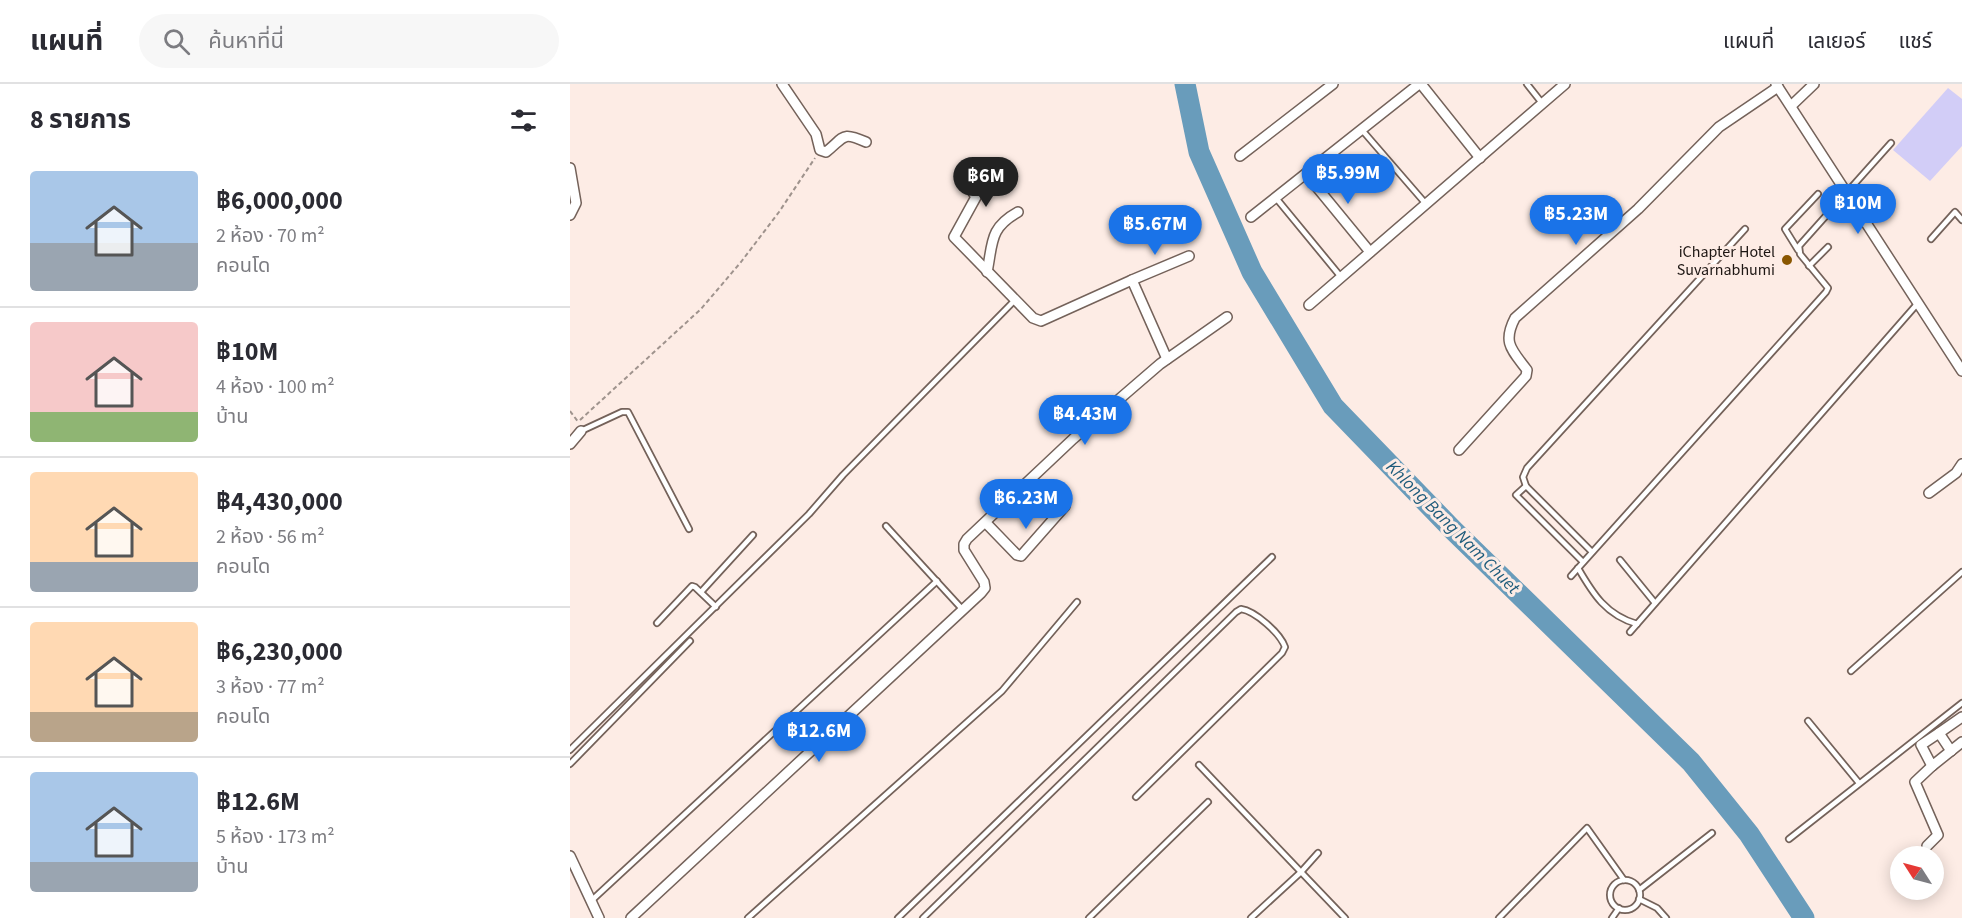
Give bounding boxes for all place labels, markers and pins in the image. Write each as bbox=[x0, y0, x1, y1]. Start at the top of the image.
pin: ฿5.99M bbox=[1299, 154, 1397, 205]
pin: ฿6M bbox=[957, 157, 1015, 208]
pin: ฿10M bbox=[1822, 184, 1894, 235]
pin: ฿5.23M bbox=[1527, 195, 1625, 246]
pin: ฿5.67M bbox=[1106, 205, 1204, 256]
place label: iChapter Hotel Suvarnabhumi bbox=[1677, 241, 1775, 281]
marker: iChapter Hotel Suvarnabhumi bbox=[1780, 253, 1794, 267]
pin: ฿4.43M bbox=[1036, 395, 1134, 446]
pin: ฿6.23M bbox=[977, 479, 1075, 530]
pin: ฿12.6M bbox=[770, 712, 868, 763]

